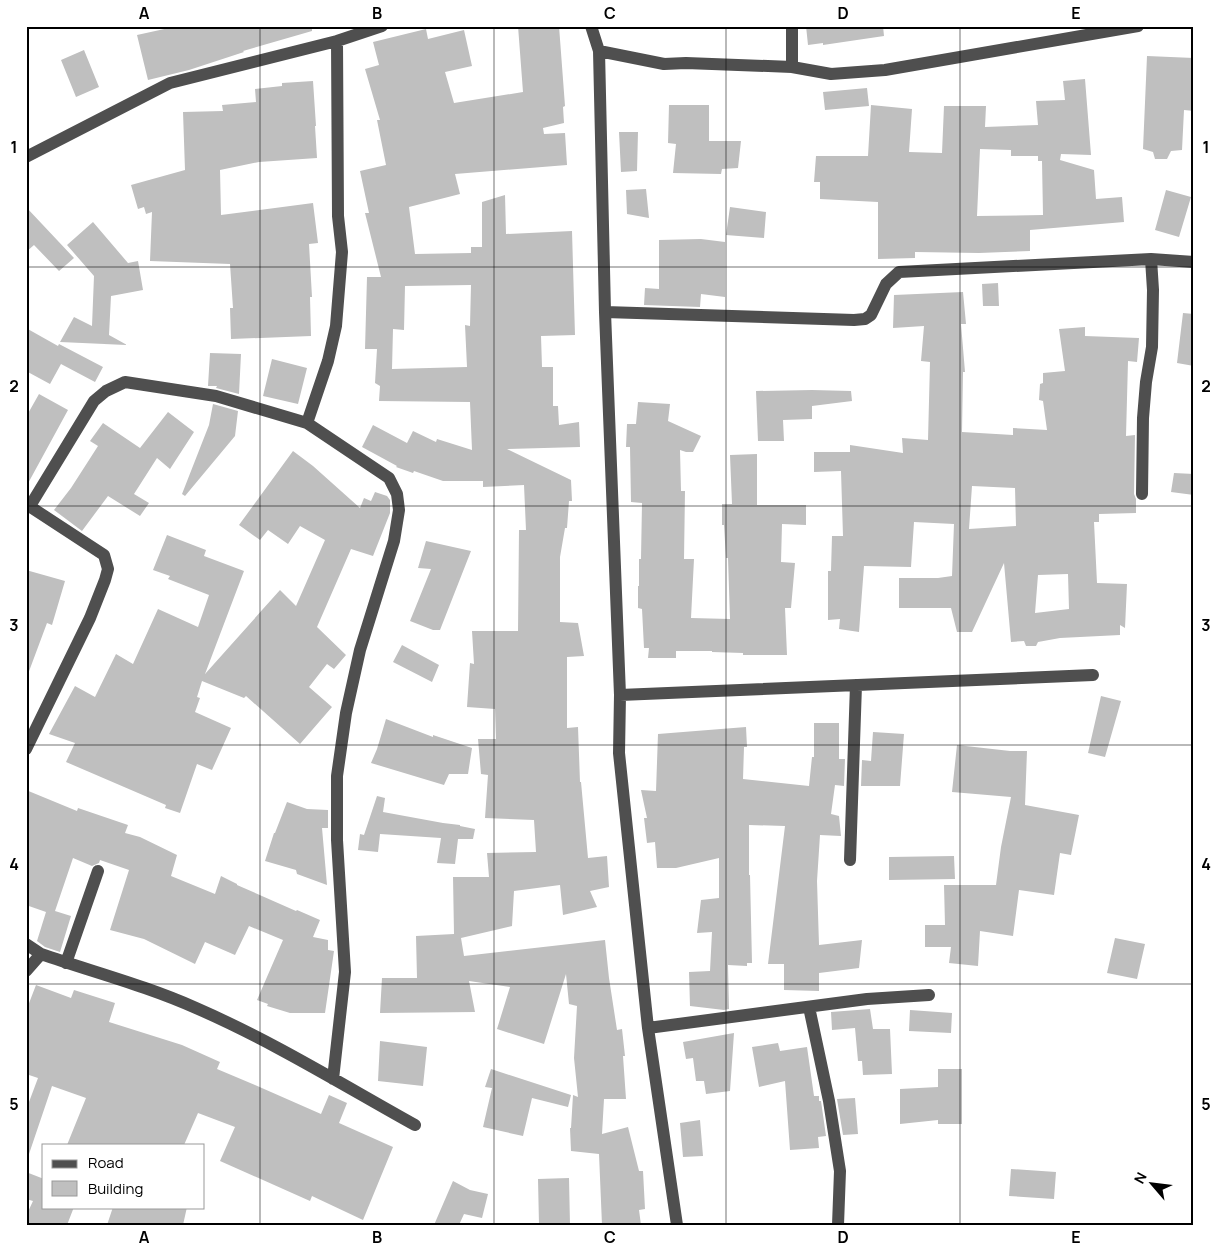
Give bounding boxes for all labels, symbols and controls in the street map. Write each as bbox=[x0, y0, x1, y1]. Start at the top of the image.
text: A bbox=[139, 2, 150, 24]
text: B bbox=[372, 2, 382, 24]
text: C bbox=[604, 2, 616, 24]
text: D bbox=[837, 2, 849, 24]
text: E bbox=[1071, 2, 1081, 24]
text: 1 bbox=[10, 136, 18, 158]
text: 1 bbox=[1202, 136, 1210, 158]
text: 2 bbox=[9, 375, 19, 397]
text: 2 bbox=[1201, 375, 1211, 397]
text: 3 bbox=[9, 614, 19, 636]
text: 3 bbox=[1201, 614, 1211, 636]
text: 4 bbox=[9, 853, 19, 875]
text: 4 bbox=[1201, 853, 1211, 875]
text: 5 bbox=[9, 1093, 19, 1115]
text: 5 bbox=[1201, 1093, 1211, 1115]
legend bbox=[42, 1144, 205, 1208]
text: Road bbox=[88, 1152, 124, 1173]
north arrow bbox=[1128, 1158, 1178, 1208]
text: N bbox=[1129, 1169, 1151, 1187]
text: Building bbox=[88, 1178, 143, 1199]
text: A bbox=[139, 1226, 150, 1248]
text: B bbox=[372, 1226, 382, 1248]
text: C bbox=[604, 1226, 616, 1248]
text: D bbox=[837, 1226, 849, 1248]
text: E bbox=[1071, 1226, 1081, 1248]

